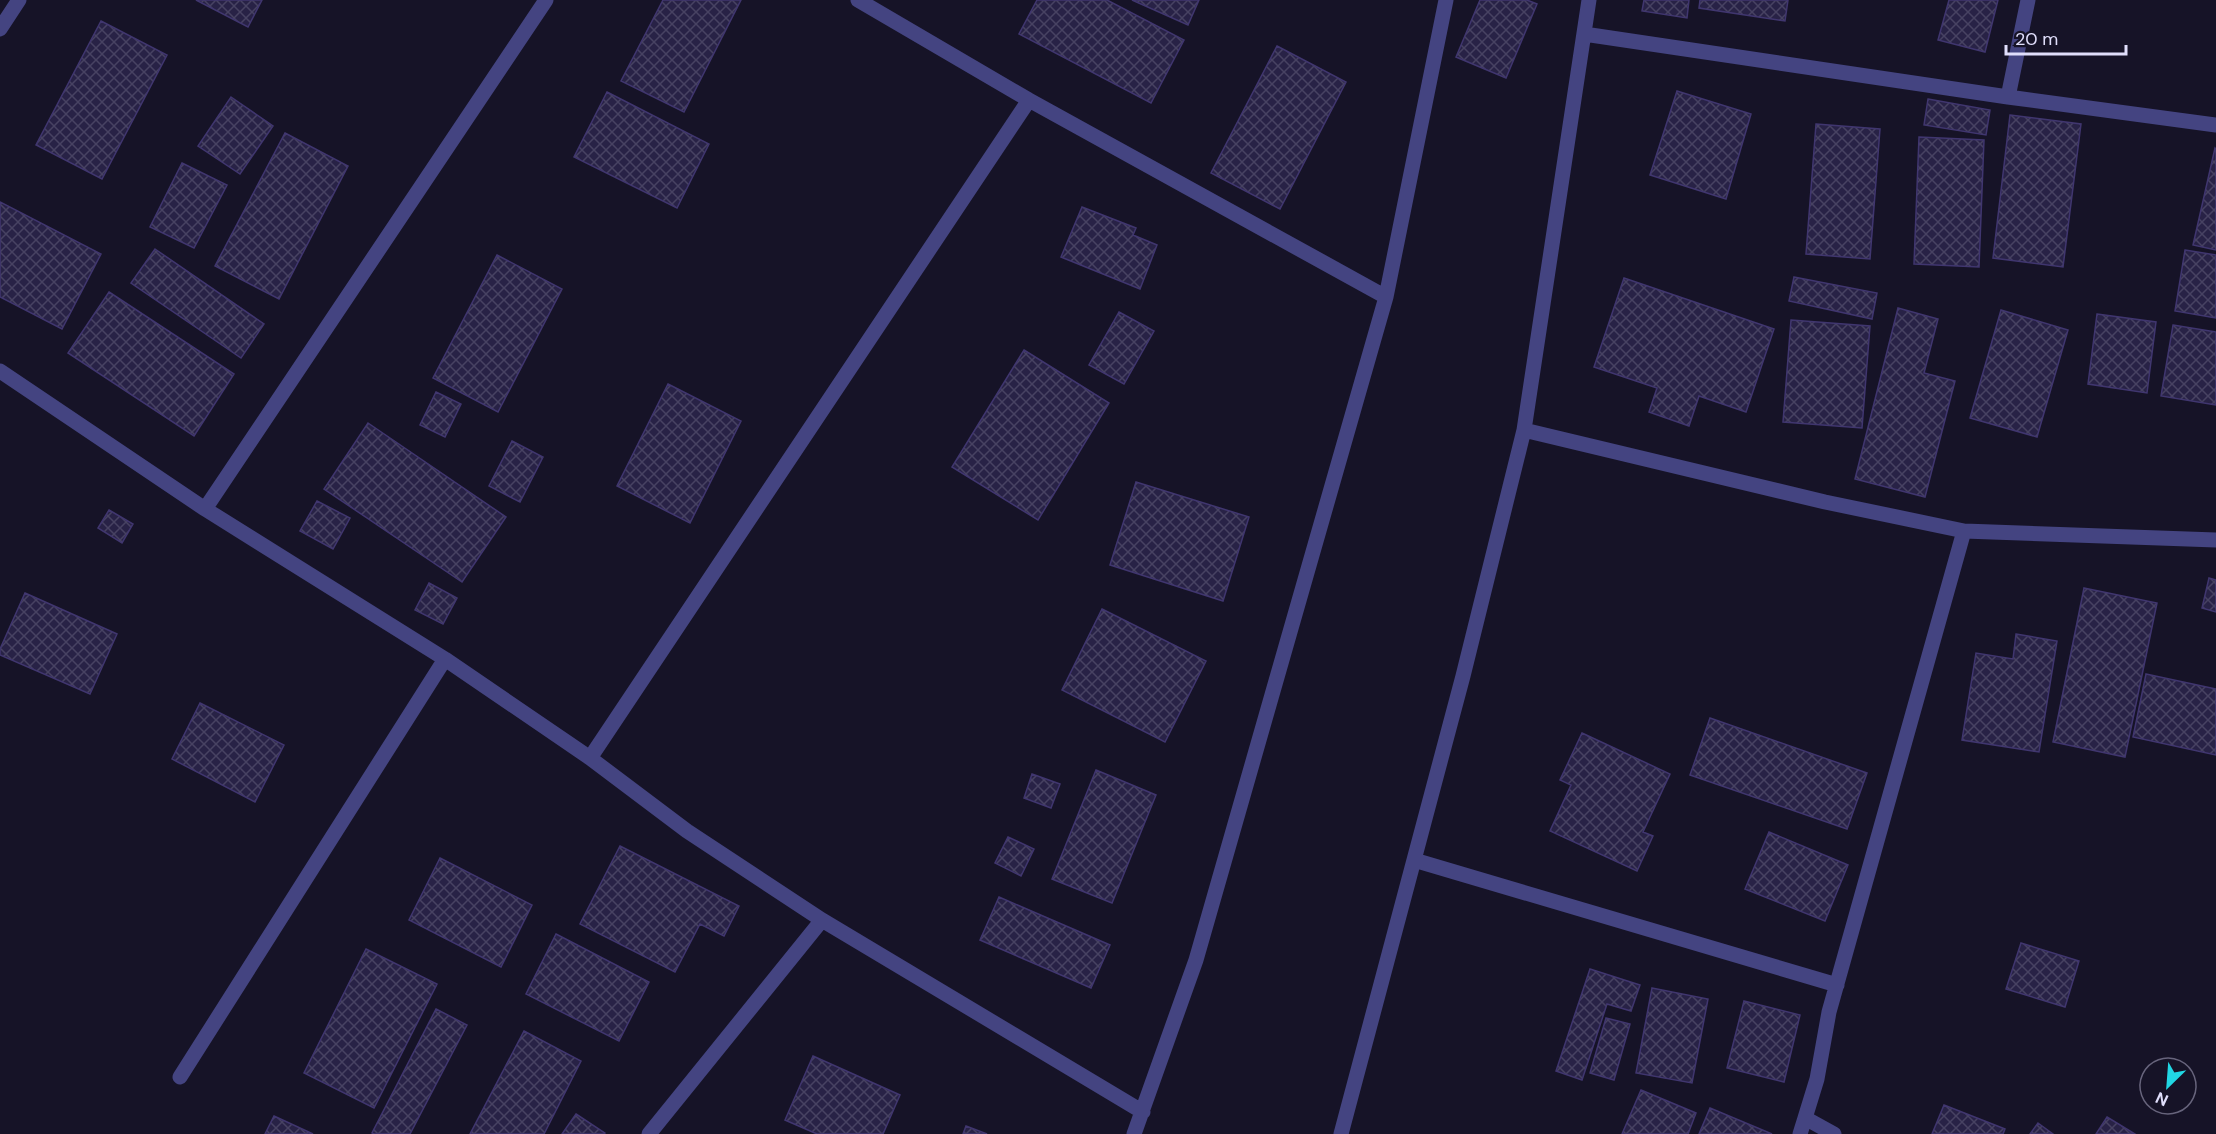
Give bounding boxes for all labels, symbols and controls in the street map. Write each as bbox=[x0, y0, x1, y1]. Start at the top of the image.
scale bar bbox=[2006, 18, 2126, 56]
text: 20 m bbox=[2015, 27, 2058, 51]
north arrow bbox=[2138, 1056, 2198, 1116]
text: N bbox=[2152, 1087, 2172, 1111]

